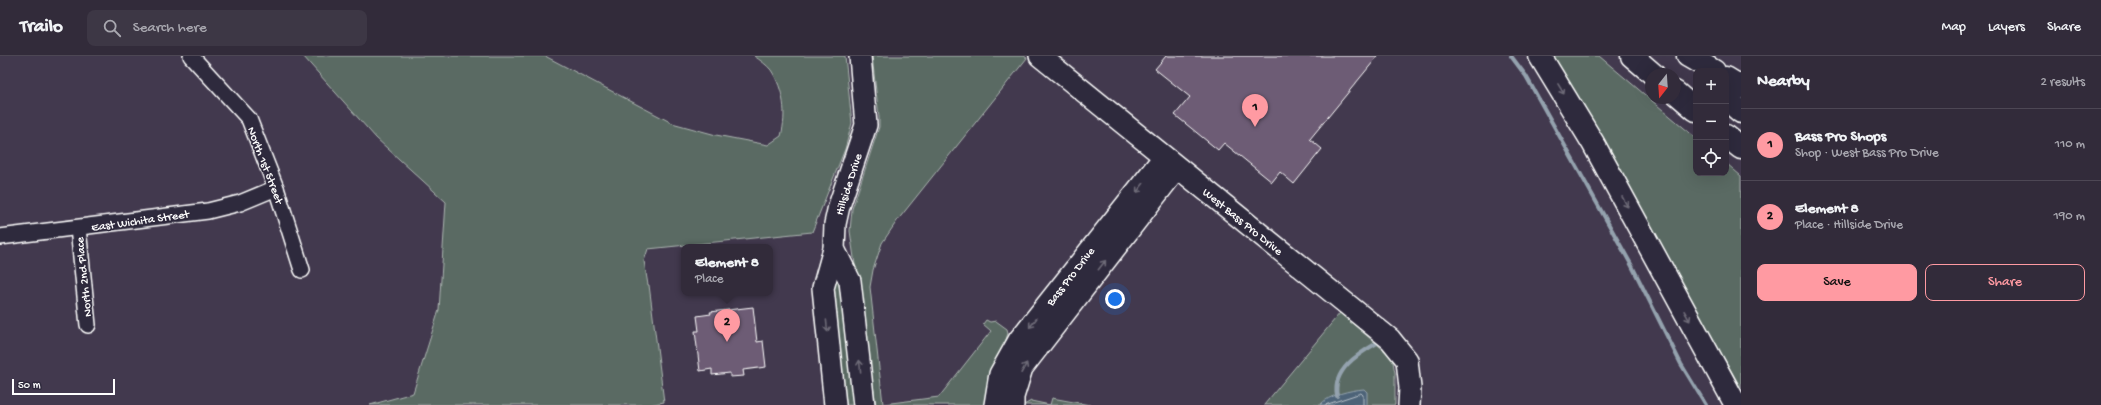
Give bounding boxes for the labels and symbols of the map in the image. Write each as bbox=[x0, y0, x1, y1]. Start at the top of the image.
north arrow bbox=[1645, 68, 1681, 104]
one-way arrow bbox=[1557, 83, 1565, 95]
pin: 1 bbox=[1242, 94, 1268, 127]
street label: North 1st Street bbox=[243, 125, 286, 207]
street label: Hillside Drive bbox=[833, 151, 867, 217]
one-way arrow bbox=[1135, 182, 1144, 193]
street label: West Bass Pro Drive bbox=[1199, 186, 1285, 260]
one-way arrow bbox=[1622, 196, 1629, 208]
street label: East Wichita Street bbox=[90, 208, 191, 236]
street label: North 2nd Place bbox=[74, 235, 96, 317]
street label: Bass Pro Drive bbox=[1044, 244, 1099, 310]
one-way arrow bbox=[1098, 259, 1107, 270]
your location bbox=[1105, 289, 1125, 309]
pin: 2 bbox=[714, 309, 740, 342]
one-way arrow bbox=[1684, 310, 1691, 322]
one-way arrow bbox=[1028, 317, 1037, 328]
one-way arrow bbox=[823, 320, 831, 333]
one-way arrow bbox=[856, 360, 864, 373]
one-way arrow bbox=[1020, 362, 1028, 374]
scale bar bbox=[12, 377, 115, 396]

